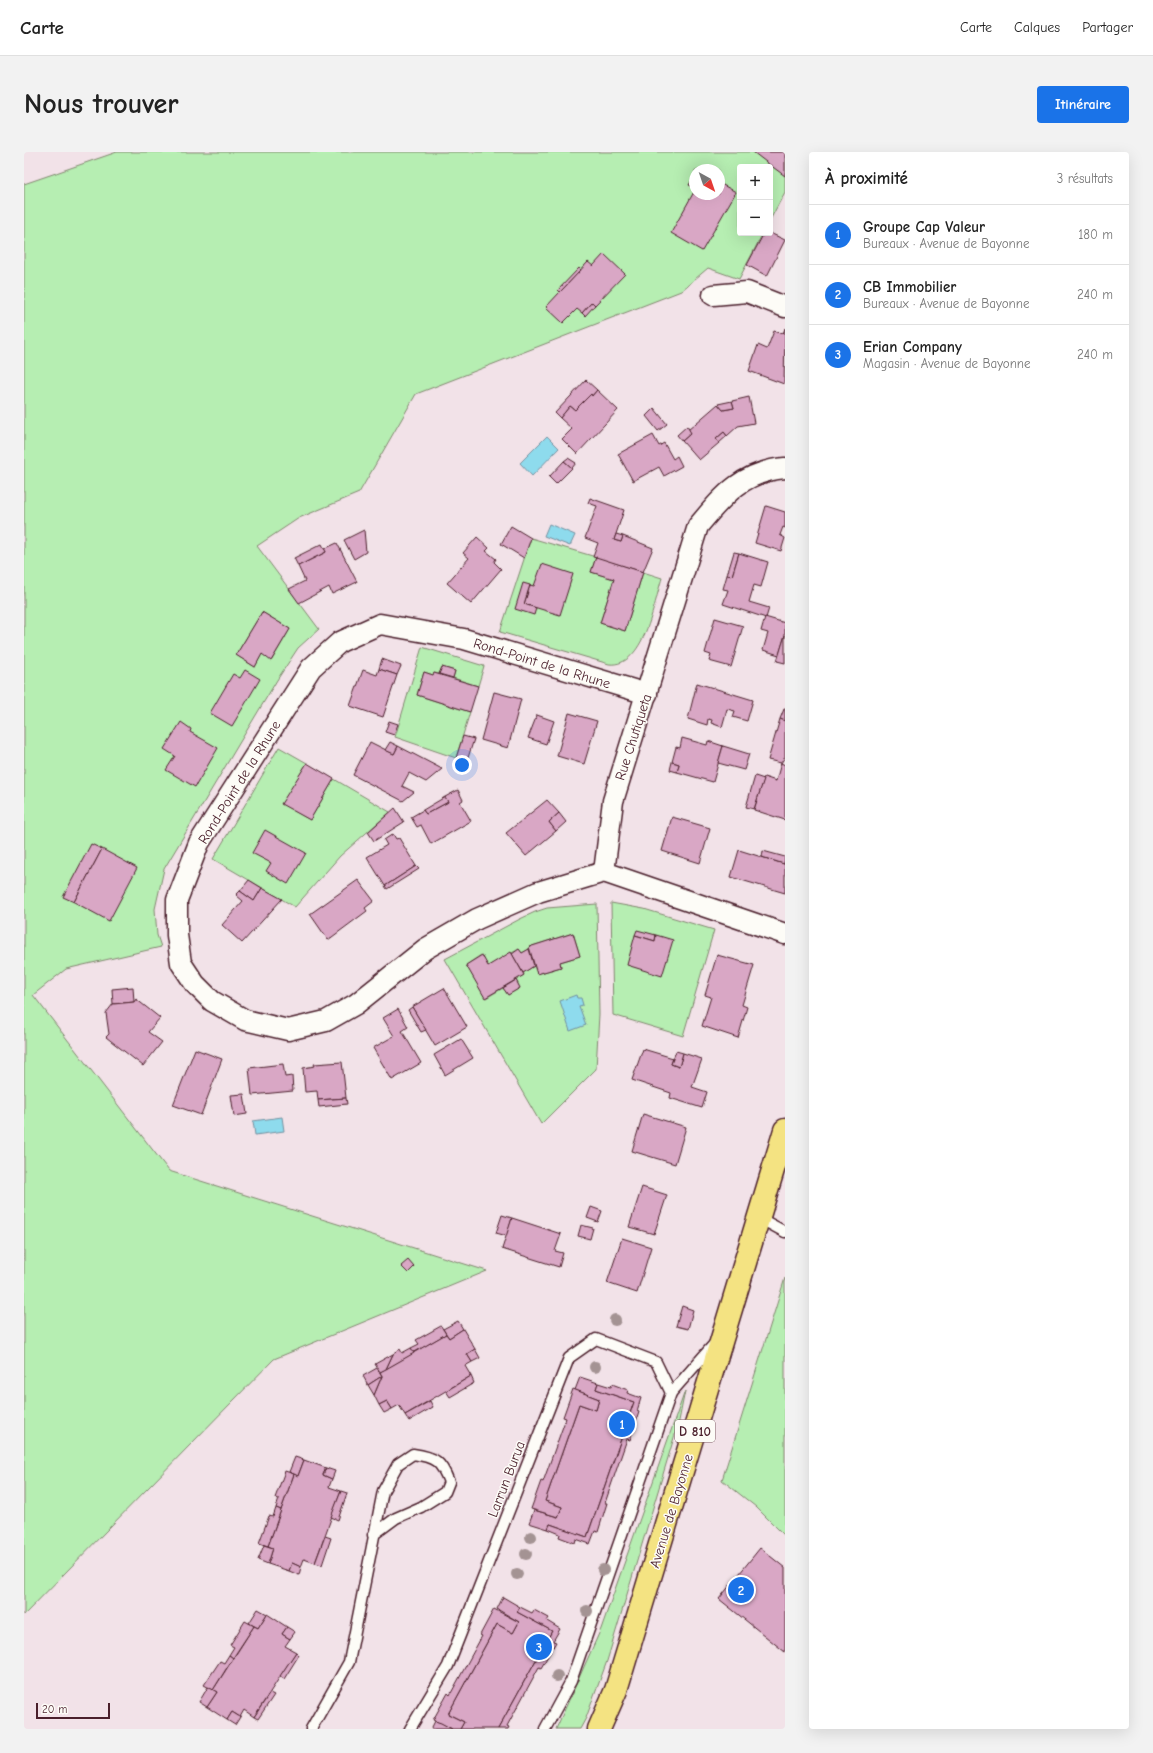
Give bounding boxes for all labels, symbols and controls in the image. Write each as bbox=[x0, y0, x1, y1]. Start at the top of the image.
text: Carte bbox=[20, 17, 64, 39]
text: Carte bbox=[960, 19, 992, 36]
text: Calques bbox=[1014, 19, 1060, 36]
text: Partager bbox=[1082, 19, 1133, 36]
button: Itinéraire bbox=[1037, 86, 1129, 123]
text: Nous trouver bbox=[24, 88, 179, 120]
north arrow bbox=[689, 164, 725, 200]
map controls bbox=[737, 164, 773, 236]
button: + bbox=[737, 164, 773, 200]
text: À proximité bbox=[825, 169, 908, 188]
text: 3 résultats bbox=[1057, 171, 1113, 186]
button: − bbox=[737, 200, 773, 236]
text: Groupe Cap Valeur bbox=[863, 218, 985, 236]
text: 1 bbox=[835, 227, 841, 242]
text: 180 m bbox=[1078, 227, 1113, 242]
text: Bureaux · Avenue de Bayonne bbox=[863, 236, 1029, 251]
text: CB Immobilier bbox=[863, 278, 956, 296]
text: 2 bbox=[835, 287, 841, 302]
text: 240 m bbox=[1077, 287, 1113, 302]
text: Bureaux · Avenue de Bayonne bbox=[863, 296, 1029, 311]
text: Erian Company bbox=[863, 338, 962, 356]
text: 3 bbox=[835, 347, 841, 362]
text: 240 m bbox=[1077, 347, 1113, 362]
text: Magasin · Avenue de Bayonne bbox=[863, 356, 1031, 371]
street label: Rond-Point de la Rhune bbox=[471, 635, 612, 692]
street label: Rue Chutiqueta bbox=[612, 692, 655, 783]
street label: Rond-Point de la Rhune bbox=[194, 717, 284, 847]
your location bbox=[452, 755, 472, 775]
pin: 1 bbox=[609, 1409, 635, 1439]
road number: D 810 bbox=[675, 1420, 715, 1442]
street label: Larrun Burua bbox=[484, 1439, 529, 1520]
street label: Avenue de Bayonne bbox=[646, 1452, 697, 1570]
pin: 2 bbox=[728, 1575, 754, 1605]
pin: 3 bbox=[526, 1632, 552, 1662]
scale bar bbox=[36, 1701, 110, 1720]
text: 20 m bbox=[42, 1703, 67, 1716]

